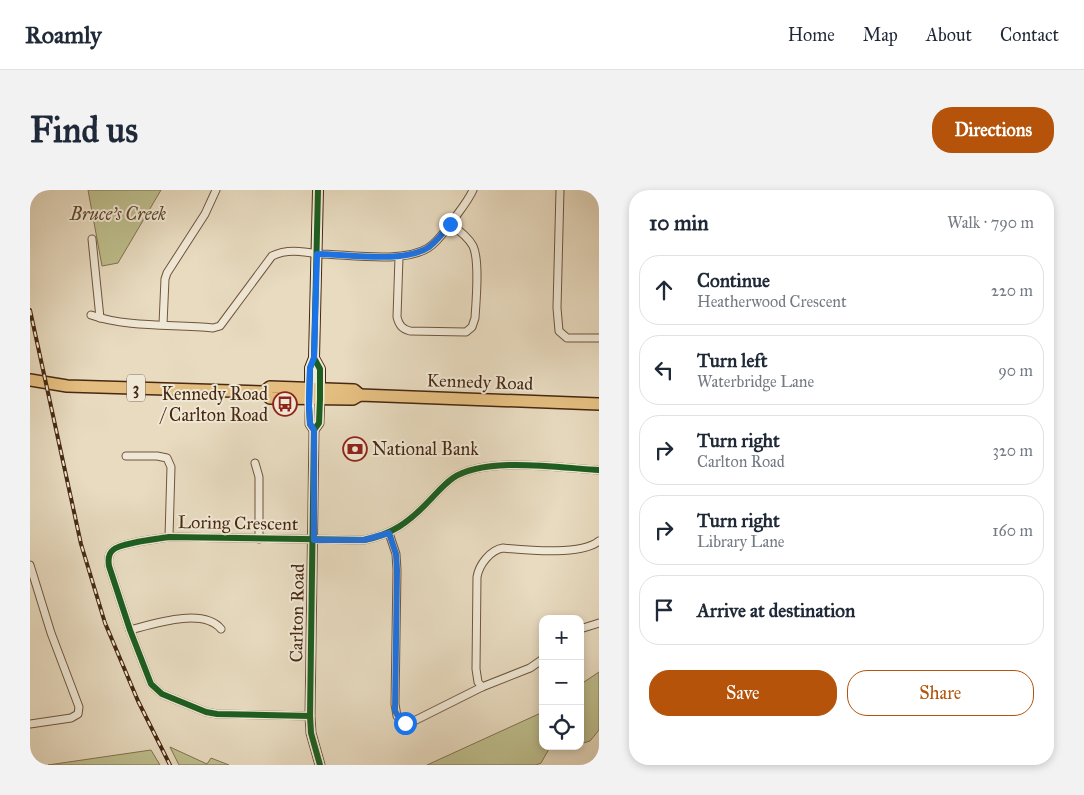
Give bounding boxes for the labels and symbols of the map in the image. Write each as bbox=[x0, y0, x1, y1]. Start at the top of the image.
park label: Bruce’s Creek bbox=[69, 203, 166, 225]
route end bbox=[439, 213, 462, 236]
street label: Kennedy Road bbox=[426, 369, 534, 395]
road number: 3 bbox=[127, 374, 145, 402]
place label: Kennedy Road / Carlton Road bbox=[158, 383, 268, 426]
bus stop icon: Kennedy Road / Carlton Road bbox=[272, 391, 298, 417]
bank icon: National Bank bbox=[342, 436, 368, 462]
place label: National Bank bbox=[372, 438, 479, 460]
street label: Loring Crescent bbox=[178, 511, 299, 536]
street label: Carlton Road bbox=[285, 563, 309, 663]
route start bbox=[394, 712, 417, 735]

